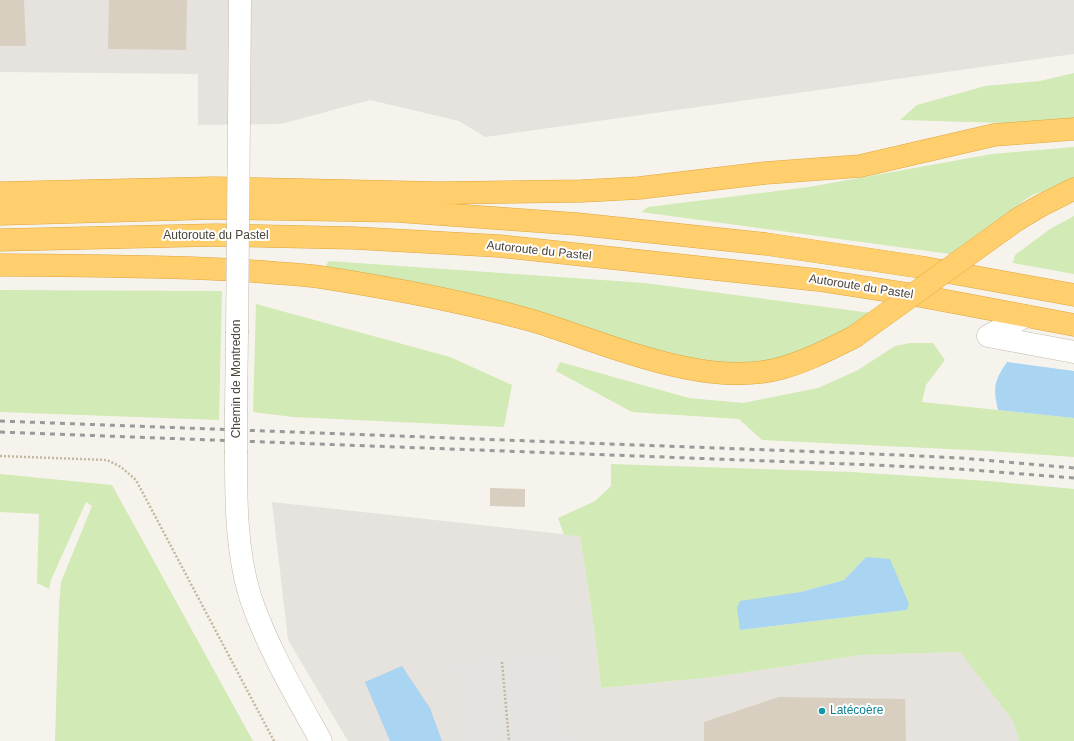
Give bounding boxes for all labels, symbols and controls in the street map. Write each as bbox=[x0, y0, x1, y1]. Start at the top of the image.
street label: Autoroute du Pastel bbox=[163, 229, 269, 243]
street label: Autoroute du Pastel bbox=[486, 238, 592, 264]
street label: Autoroute du Pastel bbox=[808, 272, 914, 302]
street label: Chemin de Montredon bbox=[230, 320, 244, 438]
place label: Latécoère bbox=[830, 704, 883, 718]
marker: Latécoère bbox=[817, 706, 827, 716]

